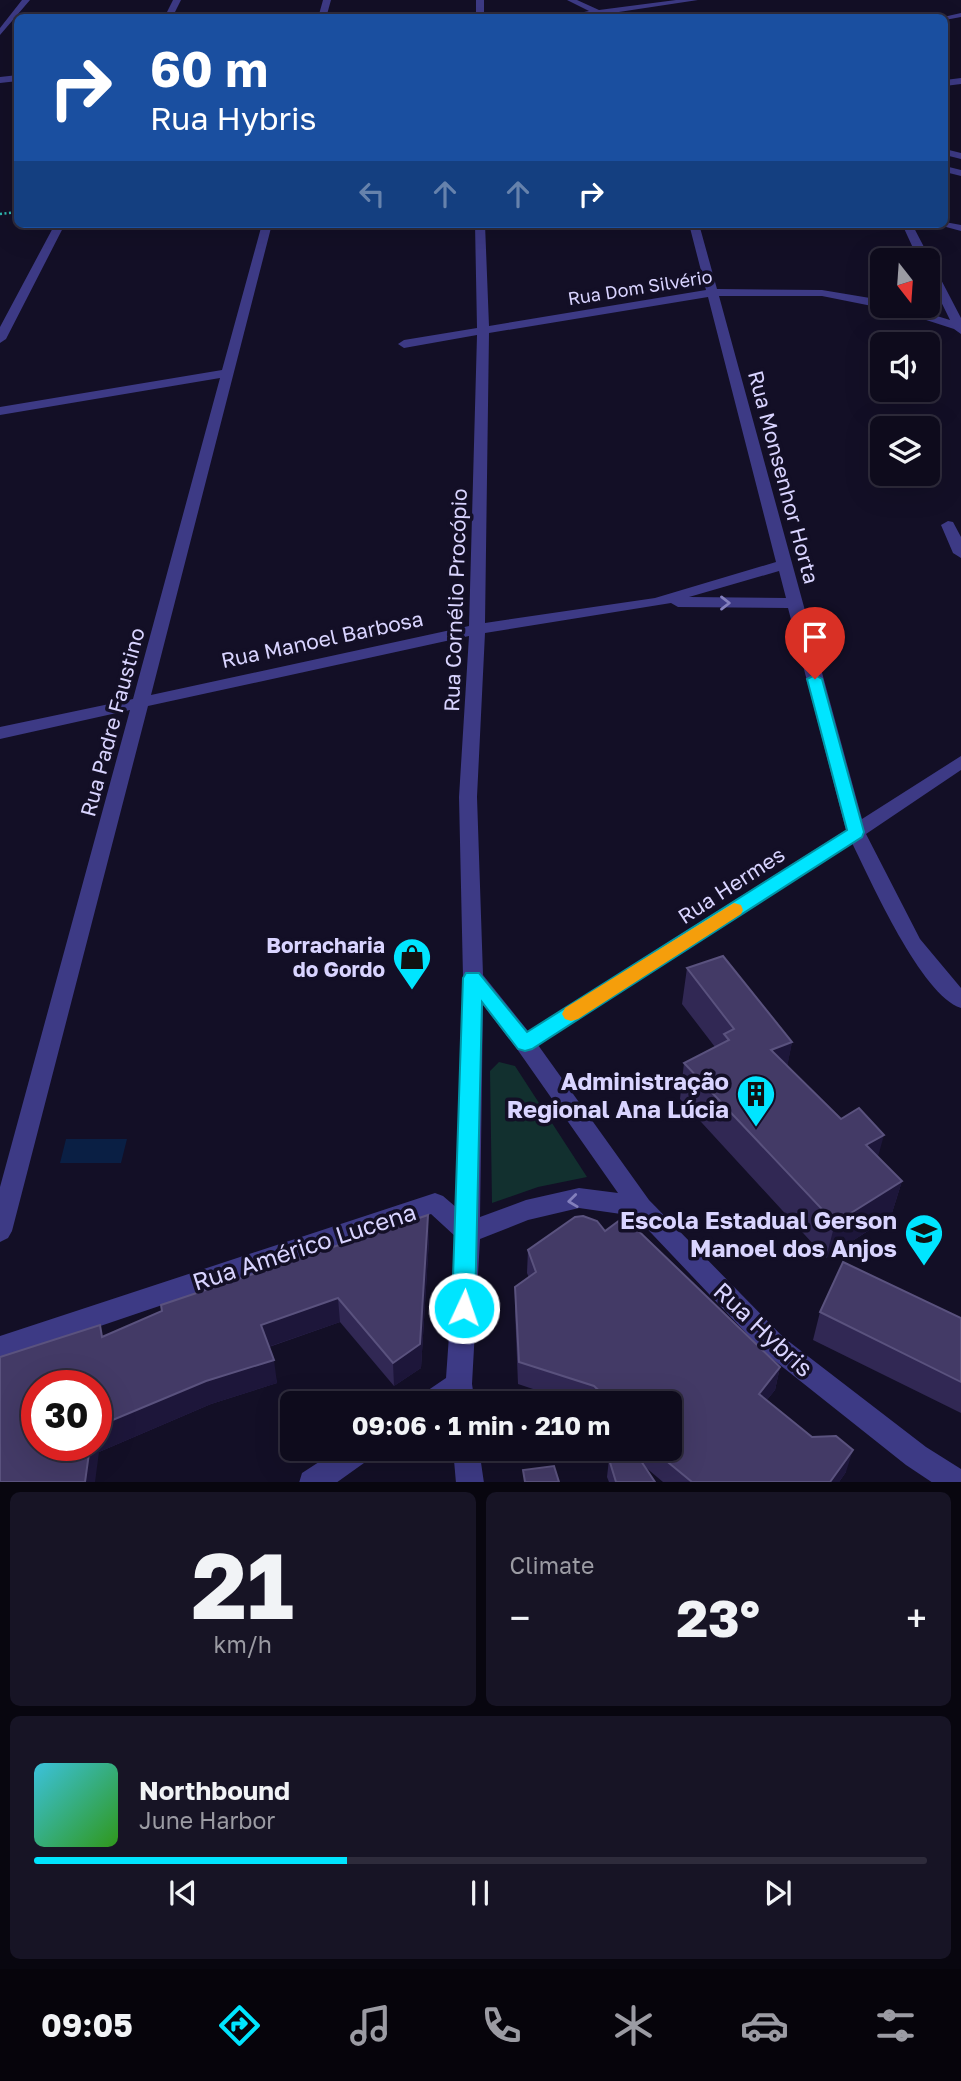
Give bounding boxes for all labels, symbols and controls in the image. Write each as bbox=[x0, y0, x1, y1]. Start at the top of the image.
text: 60 m bbox=[150, 39, 268, 98]
icon: right bbox=[35, 42, 126, 133]
text: Rua Hybris bbox=[150, 99, 317, 137]
icon: left bbox=[353, 175, 391, 213]
icon: ahead bbox=[426, 175, 464, 213]
icon: ahead bbox=[499, 175, 537, 213]
icon: right bbox=[572, 175, 610, 213]
north arrow bbox=[870, 248, 940, 318]
map controls bbox=[870, 248, 940, 486]
street label: Rua Dom Silvério bbox=[566, 265, 714, 309]
button: sound bbox=[870, 332, 940, 402]
street label: Rua Monsenhor Horta bbox=[743, 367, 825, 587]
button: layers bbox=[870, 416, 940, 486]
street label: Rua Cornélio Procópio bbox=[438, 488, 472, 712]
one-way arrow bbox=[720, 595, 731, 610]
street label: Rua Manoel Barbosa bbox=[219, 605, 425, 673]
pin bbox=[785, 607, 845, 679]
icon: arrive bbox=[796, 618, 834, 656]
street label: Rua Padre Faustino bbox=[74, 625, 150, 819]
street label: Rua Hermes bbox=[673, 841, 789, 929]
place label: Borracharia do Gordo bbox=[266, 932, 385, 982]
shop icon: Borracharia do Gordo bbox=[391, 936, 433, 991]
place label: Administração Regional Ana Lúcia bbox=[507, 1066, 729, 1123]
building icon: Administração Regional Ana Lúcia bbox=[735, 1073, 777, 1128]
one-way arrow bbox=[567, 1193, 579, 1208]
street label: Rua Américo Lucena bbox=[188, 1196, 420, 1296]
place label: Escola Estadual Gerson Manoel dos Anjos bbox=[620, 1205, 897, 1262]
school or university icon: Escola Estadual Gerson Manoel dos Anjos bbox=[903, 1212, 945, 1267]
position arrow bbox=[427, 1271, 501, 1345]
street label: Rua Hybris bbox=[708, 1276, 820, 1382]
speed limit sign: 30 bbox=[21, 1370, 112, 1461]
text: 09:06 · 1 min · 210 m bbox=[352, 1410, 610, 1441]
text: 21 bbox=[192, 1530, 294, 1639]
text: Climate bbox=[510, 1551, 594, 1579]
text: 23° bbox=[676, 1586, 760, 1648]
text: − bbox=[510, 1595, 530, 1640]
text: + bbox=[906, 1595, 927, 1640]
text: km/h bbox=[213, 1630, 272, 1658]
text: Northbound bbox=[139, 1775, 290, 1806]
text: June Harbor bbox=[139, 1806, 275, 1834]
icon: previous bbox=[164, 1874, 202, 1912]
icon: pause bbox=[461, 1874, 499, 1912]
icon: next bbox=[759, 1874, 797, 1912]
icon: directions bbox=[215, 2001, 264, 2050]
icon: music bbox=[346, 2001, 395, 2050]
icon: phone bbox=[477, 2001, 526, 2050]
icon: climate bbox=[609, 2001, 658, 2050]
icon: car bbox=[740, 2001, 789, 2050]
icon: filters bbox=[871, 2001, 920, 2050]
text: 09:05 bbox=[41, 2006, 133, 2044]

